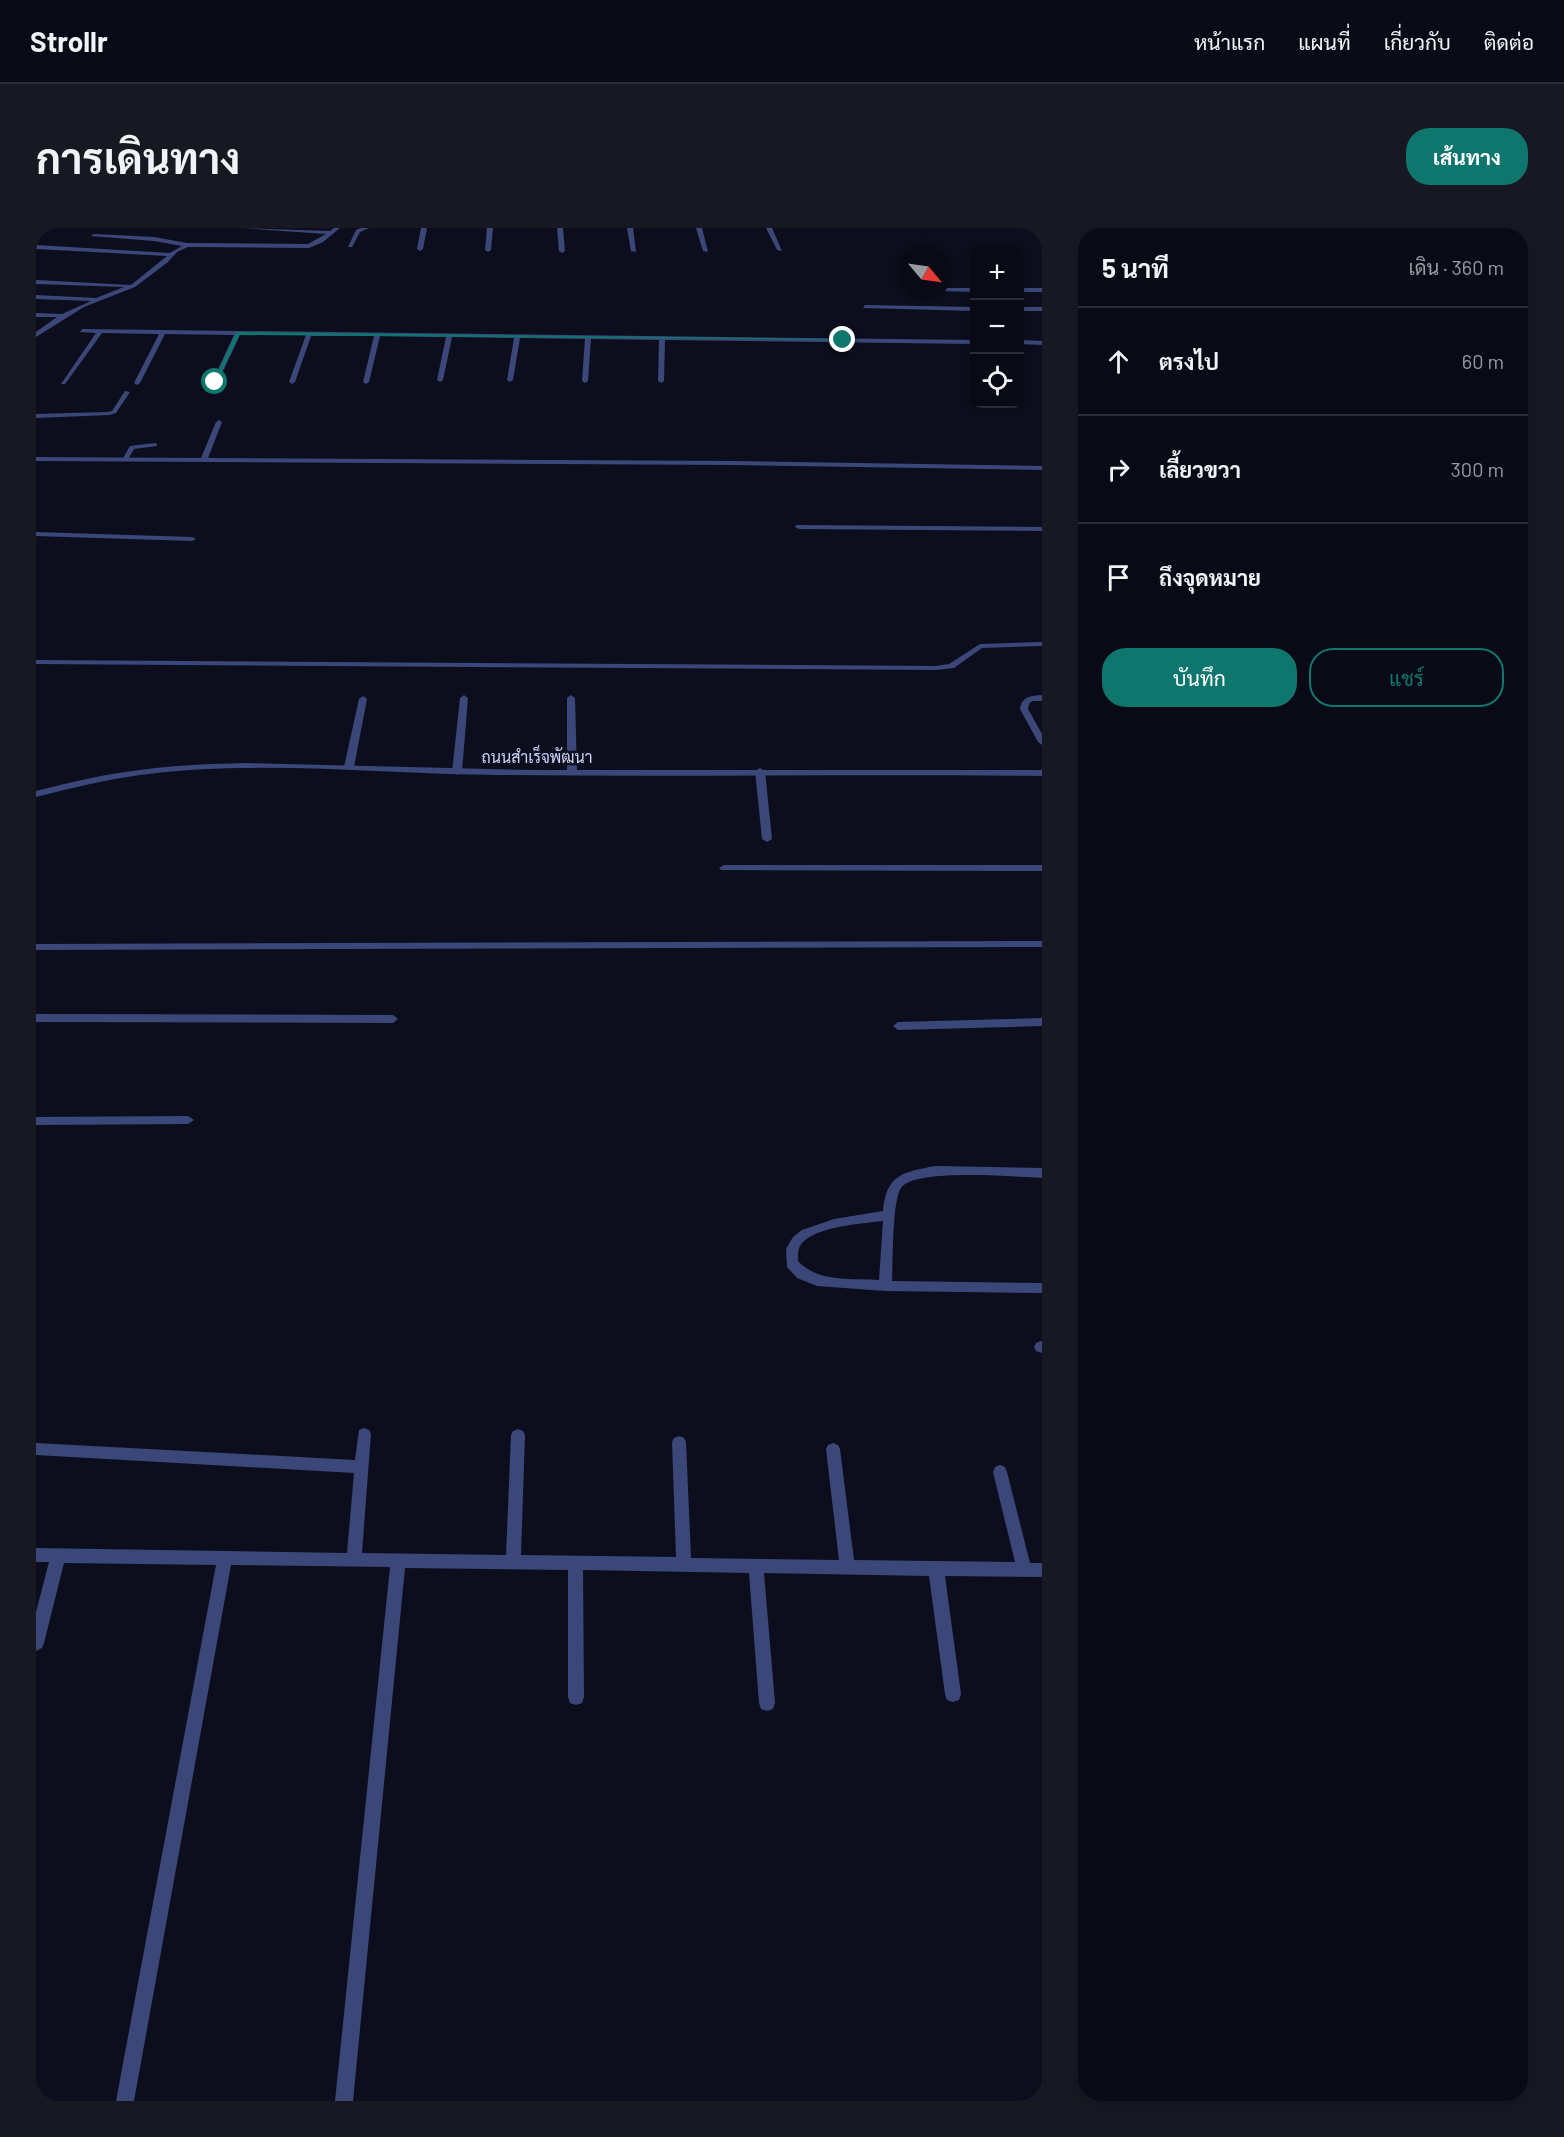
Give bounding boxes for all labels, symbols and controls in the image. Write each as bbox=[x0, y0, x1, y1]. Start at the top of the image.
text: Strollr bbox=[30, 24, 108, 58]
text: หน้าแรก bbox=[1194, 29, 1265, 54]
text: แผนที่ bbox=[1298, 29, 1351, 54]
text: เกี่ยวกับ bbox=[1384, 29, 1451, 54]
text: ติดต่อ bbox=[1484, 29, 1534, 54]
button: เส้นทาง bbox=[1406, 128, 1528, 185]
text: การเดินทาง bbox=[36, 132, 240, 182]
north arrow bbox=[898, 246, 952, 300]
map controls bbox=[970, 246, 1024, 408]
button: + bbox=[970, 246, 1024, 300]
text: 5 นาที bbox=[1102, 252, 1169, 283]
text: เดิน · 360 m bbox=[1409, 255, 1504, 279]
button: − bbox=[970, 300, 1024, 354]
route end bbox=[829, 326, 855, 352]
icon: ahead bbox=[1102, 345, 1135, 378]
text: ตรงไป bbox=[1159, 348, 1219, 374]
text: 60 m bbox=[1462, 349, 1504, 373]
button: locate bbox=[970, 354, 1024, 408]
route start bbox=[201, 368, 227, 394]
icon: right bbox=[1102, 453, 1135, 486]
text: เลี้ยวขวา bbox=[1159, 456, 1241, 482]
text: 300 m bbox=[1451, 457, 1504, 481]
icon: arrive bbox=[1102, 561, 1135, 594]
text: ถึงจุดหมาย bbox=[1159, 564, 1261, 590]
button: บันทึก bbox=[1102, 648, 1297, 707]
button: แชร์ bbox=[1309, 648, 1504, 707]
street label: ถนนสำเร็จพัฒนา bbox=[481, 744, 593, 766]

